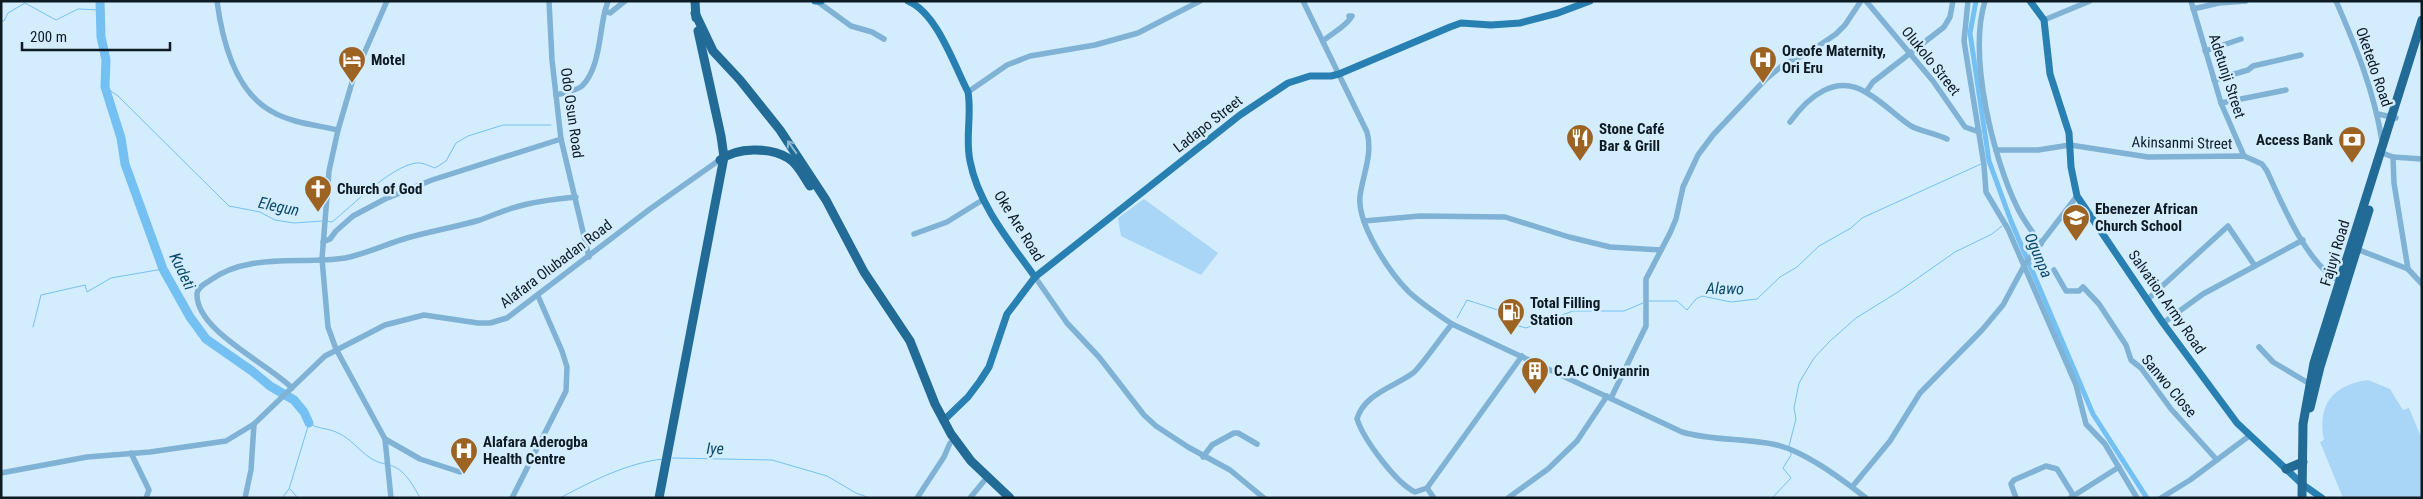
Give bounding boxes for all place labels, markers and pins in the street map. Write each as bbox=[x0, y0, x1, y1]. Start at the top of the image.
place label: Oreofe Maternity, Ori Eru bbox=[1782, 42, 1886, 77]
hotel icon: Motel bbox=[337, 45, 367, 84]
hospital icon: Oreofe Maternity, Ori Eru bbox=[1748, 45, 1778, 84]
place label: Motel bbox=[371, 51, 405, 69]
place label: Stone Café Bar & Grill bbox=[1599, 120, 1665, 155]
restaurant icon: Stone Café Bar & Grill bbox=[1565, 123, 1595, 162]
bank icon: Access Bank bbox=[2337, 125, 2367, 164]
place label: Access Bank bbox=[2256, 131, 2334, 149]
church icon: Church of God bbox=[303, 174, 333, 213]
place label: Church of God bbox=[337, 180, 422, 198]
place label: Ebenezer African Church School bbox=[2095, 200, 2198, 235]
school or university icon: Ebenezer African Church School bbox=[2061, 203, 2091, 242]
place label: Total Filling Station bbox=[1530, 294, 1600, 329]
fuel station icon: Total Filling Station bbox=[1496, 297, 1526, 336]
building icon: C.A.C Oniyanrin bbox=[1520, 356, 1550, 395]
place label: C.A.C Oniyanrin bbox=[1554, 362, 1650, 380]
place label: Alafara Aderogba Health Centre bbox=[483, 433, 588, 468]
hospital icon: Alafara Aderogba Health Centre bbox=[449, 436, 479, 475]

